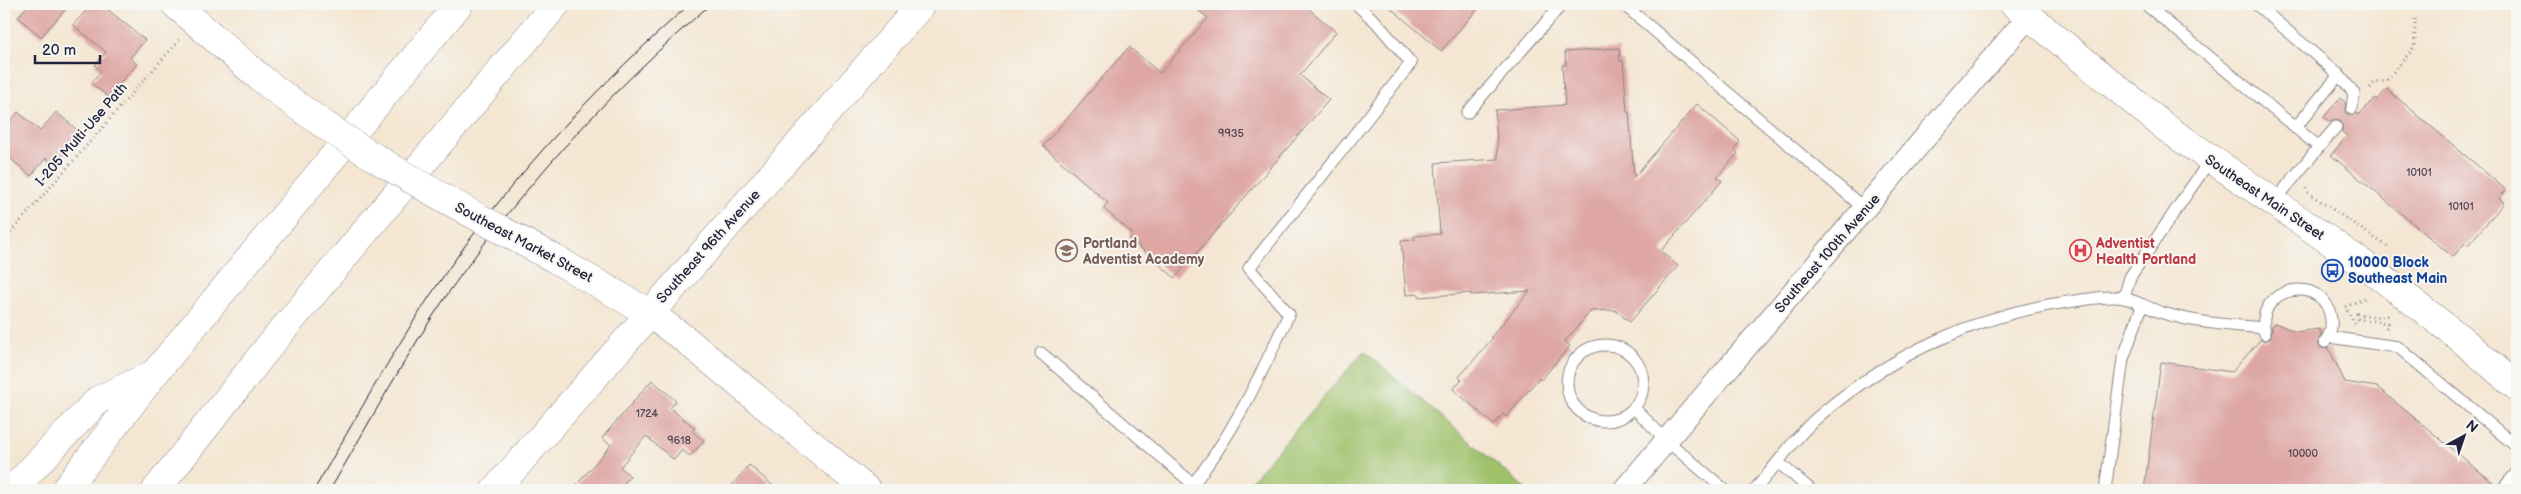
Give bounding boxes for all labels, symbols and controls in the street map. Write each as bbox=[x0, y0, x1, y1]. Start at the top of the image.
scale bar bbox=[35, 32, 100, 64]
text: 20 m bbox=[42, 41, 76, 60]
street label: I-205 Multi-Use Path bbox=[32, 79, 131, 189]
house number: 9935 bbox=[1218, 127, 1244, 140]
street label: Southeast Main Street bbox=[2202, 151, 2328, 244]
house number: 10101 bbox=[2406, 166, 2432, 179]
street label: Southeast 96th Avenue bbox=[653, 186, 764, 307]
street label: Southeast 100th Avenue bbox=[1771, 190, 1884, 316]
street label: Southeast Market Street bbox=[452, 199, 596, 286]
house number: 10101 bbox=[2448, 200, 2474, 213]
place label: Portland Adventist Academy bbox=[1082, 235, 1205, 268]
place label: Adventist Health Portland bbox=[2095, 235, 2196, 268]
school or university icon: Portland Adventist Academy bbox=[1055, 239, 1079, 263]
hospital icon: Adventist Health Portland bbox=[2068, 239, 2092, 263]
place label: 10000 Block Southeast Main bbox=[2348, 254, 2448, 287]
bus stop icon: 10000 Block Southeast Main bbox=[2320, 258, 2344, 282]
house number: 1724 bbox=[636, 407, 659, 420]
north arrow bbox=[2438, 412, 2488, 462]
text: N bbox=[2463, 417, 2482, 436]
house number: 9618 bbox=[667, 434, 691, 447]
house number: 10000 bbox=[2288, 447, 2319, 460]

